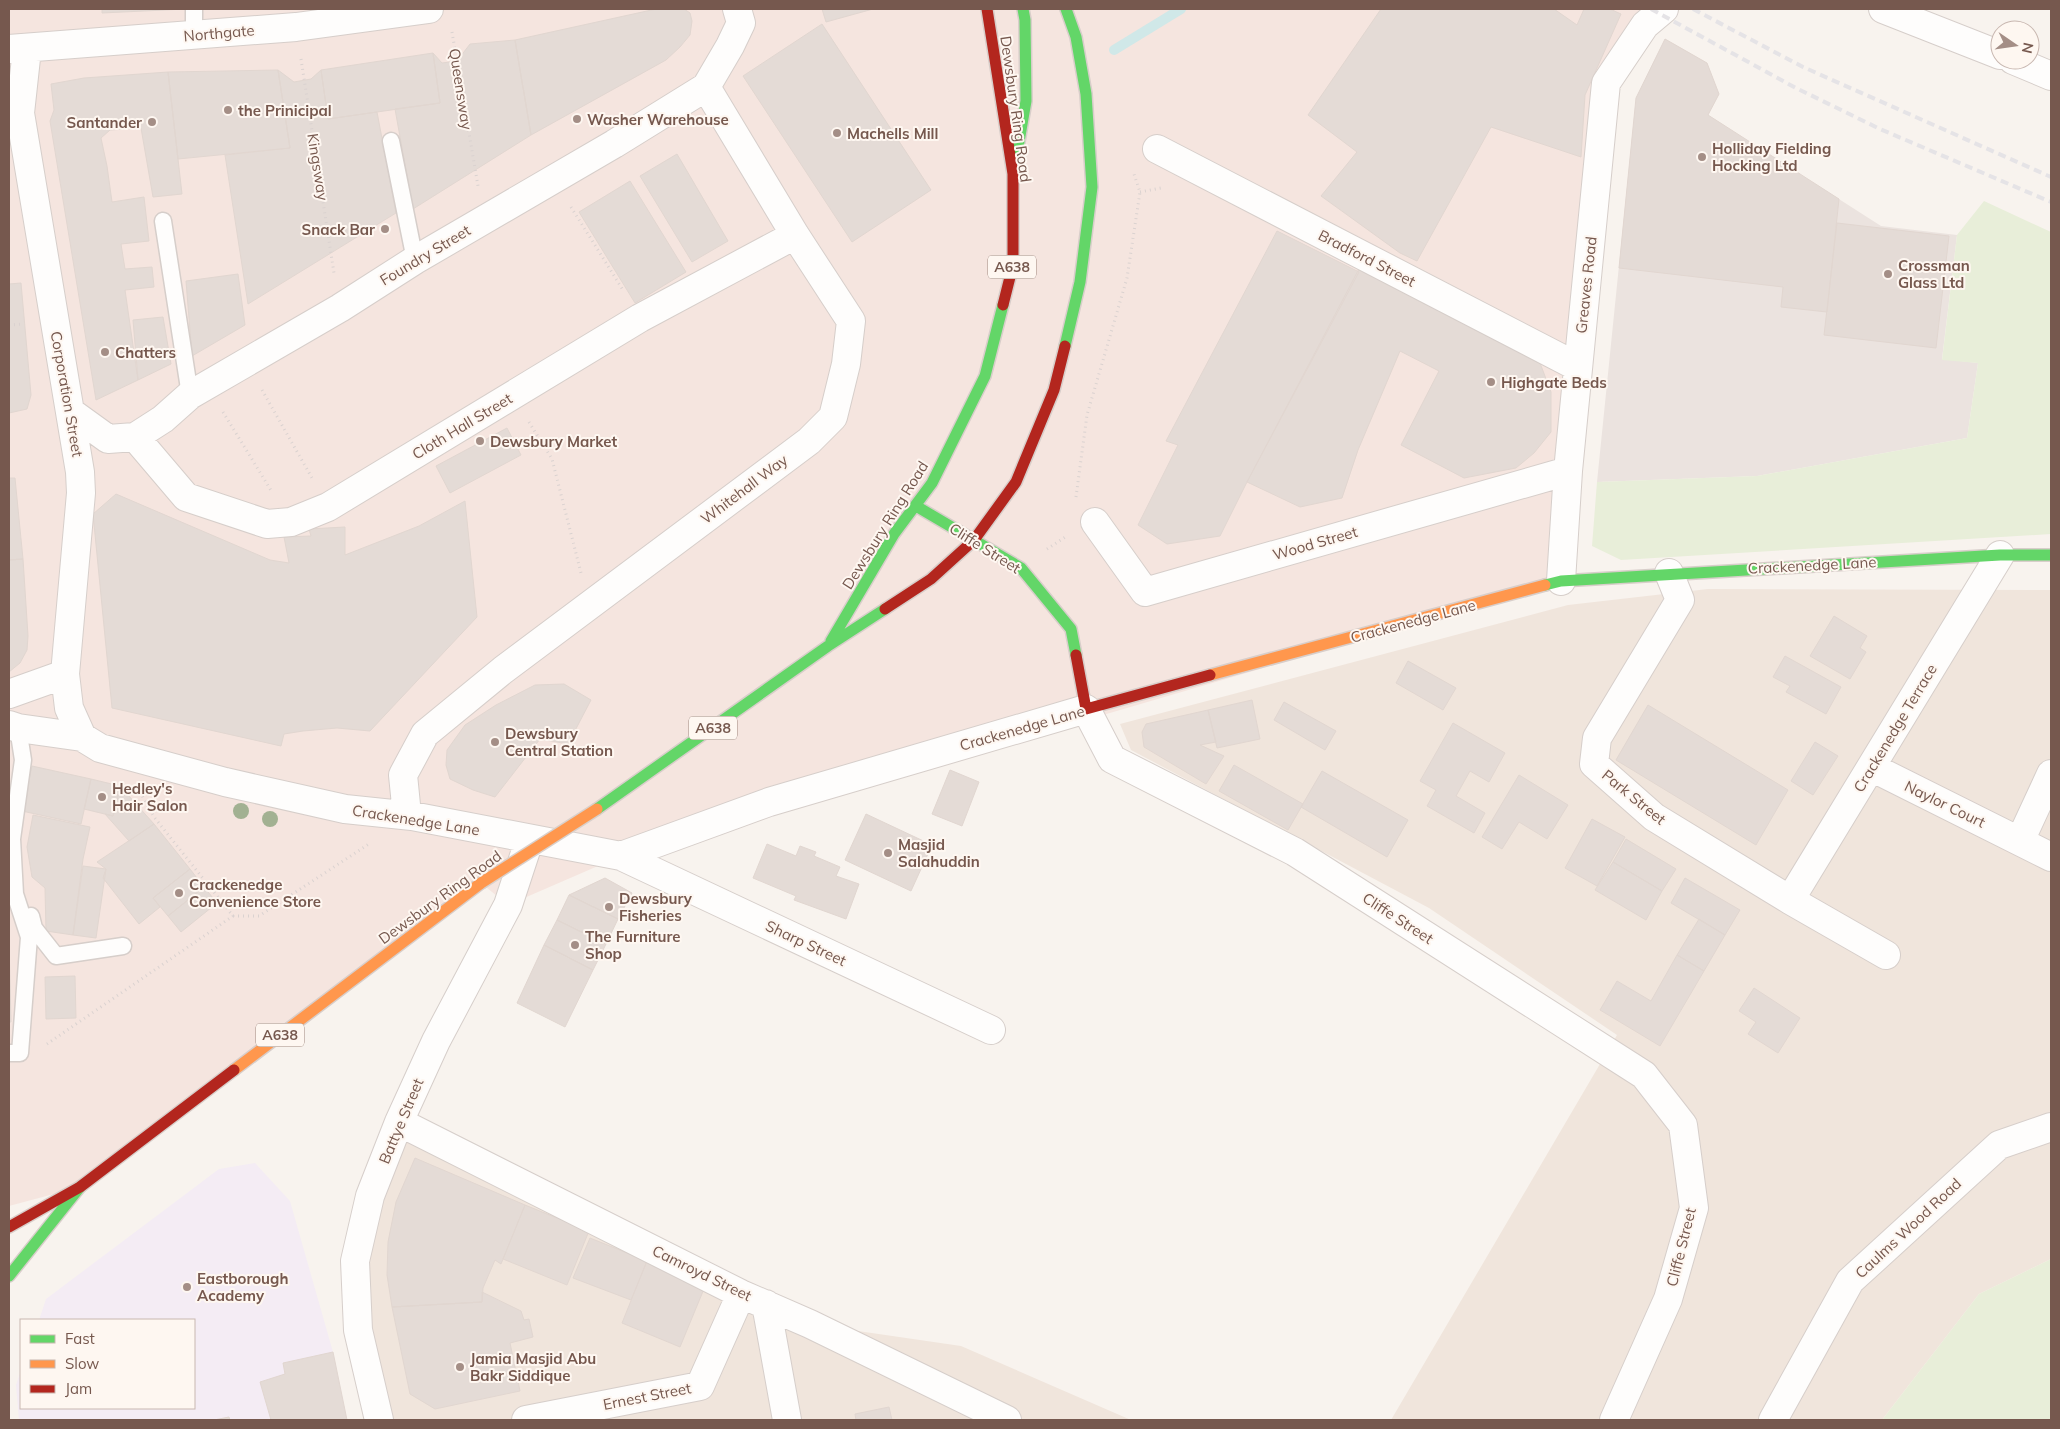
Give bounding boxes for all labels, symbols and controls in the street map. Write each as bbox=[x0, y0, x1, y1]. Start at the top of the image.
street label: Northgate bbox=[183, 20, 255, 46]
north arrow bbox=[1990, 20, 2040, 70]
street label: Dewsbury Ring Road bbox=[996, 35, 1036, 183]
text: N bbox=[2018, 41, 2038, 55]
street label: Queensway bbox=[445, 47, 477, 131]
place label: the Prinicipal bbox=[238, 101, 332, 120]
marker: the Prinicipal bbox=[222, 104, 234, 116]
place label: Washer Warehouse bbox=[587, 110, 729, 129]
place label: Santander bbox=[67, 113, 142, 132]
marker: Washer Warehouse bbox=[571, 113, 583, 125]
marker: Santander bbox=[146, 116, 158, 128]
place label: Machells Mill bbox=[847, 124, 938, 143]
marker: Machells Mill bbox=[831, 127, 843, 139]
street label: Kingsway bbox=[303, 132, 333, 202]
place label: Holliday Fielding Hocking Ltd bbox=[1712, 139, 1831, 175]
marker: Holliday Fielding Hocking Ltd bbox=[1696, 151, 1708, 163]
place label: Snack Bar bbox=[301, 220, 375, 239]
street label: Foundry Street bbox=[376, 220, 474, 290]
marker: Snack Bar bbox=[379, 223, 391, 235]
street label: Bradford Street bbox=[1315, 225, 1419, 291]
street label: Greaves Road bbox=[1571, 236, 1601, 334]
road number: A638 bbox=[988, 256, 1036, 278]
place label: Crossman Glass Ltd bbox=[1898, 256, 1970, 292]
marker: Crossman Glass Ltd bbox=[1882, 268, 1894, 280]
street label: Corporation Street bbox=[47, 330, 87, 458]
place label: Chatters bbox=[115, 343, 176, 362]
marker: Chatters bbox=[99, 346, 111, 358]
place label: Highgate Beds bbox=[1501, 373, 1607, 392]
marker: Highgate Beds bbox=[1485, 376, 1497, 388]
street label: Cloth Hall Street bbox=[409, 389, 515, 463]
place label: Dewsbury Market bbox=[490, 432, 618, 451]
marker: Dewsbury Market bbox=[474, 435, 486, 447]
street label: Whitehall Way bbox=[697, 450, 791, 528]
street label: Dewsbury Ring Road bbox=[838, 457, 932, 593]
street label: Cliffe Street bbox=[946, 519, 1024, 577]
street label: Wood Street bbox=[1270, 522, 1360, 564]
street label: Crackenedge Lane bbox=[1747, 552, 1877, 578]
street label: Crackenedge Lane bbox=[1348, 595, 1478, 647]
street label: Crackenedge Terrace bbox=[1849, 660, 1941, 796]
street label: Crackenedge Lane bbox=[957, 701, 1087, 755]
road number: A638 bbox=[689, 716, 737, 740]
place label: Dewsbury Central Station bbox=[505, 724, 613, 760]
marker: Dewsbury Central Station bbox=[489, 736, 501, 748]
street label: Park Street bbox=[1598, 765, 1670, 829]
street label: Naylor Court bbox=[1901, 776, 1989, 832]
place label: Hedley's Hair Salon bbox=[112, 779, 188, 815]
marker: Hedley's Hair Salon bbox=[96, 791, 108, 803]
street label: Crackenedge Lane bbox=[351, 801, 481, 839]
place label: Masjid Salahuddin bbox=[898, 835, 980, 871]
street label: Dewsbury Ring Road bbox=[375, 846, 505, 948]
marker: Masjid Salahuddin bbox=[882, 847, 894, 859]
place label: Crackenedge Convenience Store bbox=[189, 875, 321, 911]
marker: Crackenedge Convenience Store bbox=[173, 887, 185, 899]
street label: Cliffe Street bbox=[1359, 888, 1437, 948]
place label: Dewsbury Fisheries bbox=[619, 889, 693, 925]
marker: Dewsbury Fisheries bbox=[603, 901, 615, 913]
street label: Sharp Street bbox=[763, 916, 849, 970]
place label: The Furniture Shop bbox=[585, 927, 680, 963]
marker: The Furniture Shop bbox=[569, 939, 581, 951]
road number: A638 bbox=[256, 1024, 304, 1046]
street label: Battye Street bbox=[374, 1075, 428, 1167]
street label: Caulms Wood Road bbox=[1851, 1174, 1965, 1282]
street label: Cliffe Street bbox=[1662, 1206, 1700, 1288]
street label: Camroyd Street bbox=[649, 1241, 755, 1305]
place label: Eastborough Academy bbox=[197, 1269, 288, 1305]
marker: Eastborough Academy bbox=[181, 1281, 193, 1293]
legend bbox=[20, 1319, 195, 1409]
text: Fast bbox=[65, 1329, 95, 1348]
place label: Jamia Masjid Abu Bakr Siddique bbox=[470, 1349, 596, 1385]
text: Slow bbox=[65, 1354, 99, 1373]
marker: Jamia Masjid Abu Bakr Siddique bbox=[454, 1361, 466, 1373]
street label: Ernest Street bbox=[601, 1378, 693, 1414]
text: Jam bbox=[65, 1379, 92, 1398]

